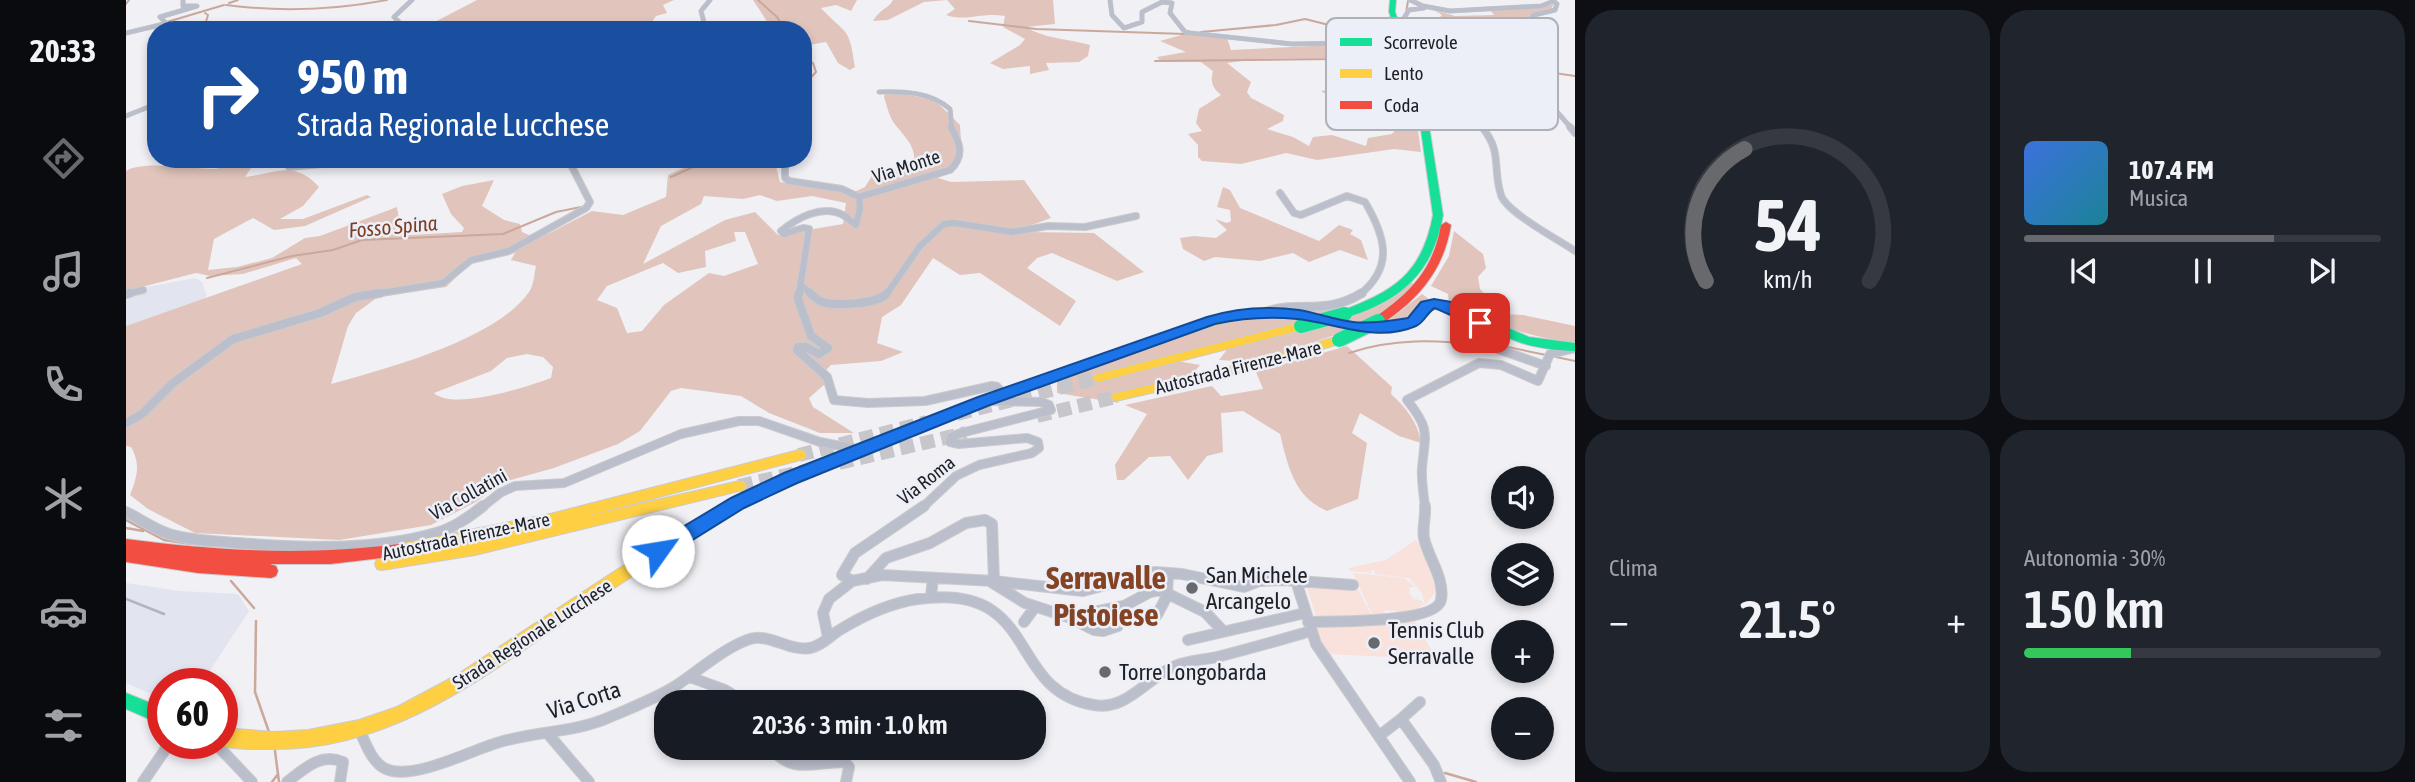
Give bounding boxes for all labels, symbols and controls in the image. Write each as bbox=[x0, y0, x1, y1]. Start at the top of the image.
legend bbox=[1326, 18, 1558, 130]
text: Scorrevole bbox=[1384, 31, 1458, 53]
text: 20:33 bbox=[30, 32, 96, 69]
text: 950 m bbox=[297, 48, 408, 104]
icon: right bbox=[182, 49, 273, 140]
text: Lento bbox=[1384, 62, 1423, 84]
text: Coda bbox=[1384, 94, 1419, 116]
text: Strada Regionale Lucchese bbox=[297, 106, 609, 143]
icon: directions bbox=[39, 134, 88, 183]
street label: Via Monte bbox=[869, 145, 943, 187]
text: 107.4 FM bbox=[2129, 155, 2214, 185]
text: 54 bbox=[1753, 184, 1822, 267]
text: Musica bbox=[2129, 185, 2188, 211]
water label: Fosso Spina bbox=[348, 210, 439, 242]
icon: music bbox=[39, 247, 88, 296]
icon: previous bbox=[2065, 252, 2103, 290]
icon: pause bbox=[2184, 252, 2222, 290]
icon: next bbox=[2303, 252, 2341, 290]
text: km/h bbox=[1763, 265, 1812, 293]
pin bbox=[1450, 293, 1510, 353]
icon: arrive bbox=[1461, 304, 1499, 342]
street label: Autostrada Firenze-Mare bbox=[1153, 336, 1323, 398]
icon: phone bbox=[39, 360, 88, 409]
street label: Via Roma bbox=[893, 451, 959, 509]
street label: Via Collatini bbox=[426, 464, 510, 524]
map controls bbox=[1491, 466, 1554, 760]
button: sound bbox=[1491, 466, 1554, 529]
icon: climate bbox=[39, 474, 88, 523]
street label: Autostrada Firenze-Mare bbox=[380, 507, 552, 565]
position arrow bbox=[621, 514, 695, 588]
button: layers bbox=[1491, 543, 1554, 606]
text: Autonomia · 30% bbox=[2024, 545, 2165, 571]
text: Clima bbox=[1609, 555, 1658, 581]
district label: Serravalle Pistoiese bbox=[1046, 559, 1166, 633]
place label: San Michele Arcangelo bbox=[1206, 562, 1308, 614]
street label: Strada Regionale Lucchese bbox=[448, 574, 616, 694]
text: 150 km bbox=[2024, 579, 2165, 639]
marker: San Michele Arcangelo bbox=[1184, 580, 1200, 596]
icon: car bbox=[39, 587, 88, 636]
text: 21.5° bbox=[1739, 589, 1836, 649]
text: − bbox=[1609, 598, 1629, 641]
text: + bbox=[1946, 598, 1966, 641]
place label: Tennis Club Serravalle bbox=[1388, 617, 1485, 669]
button: + bbox=[1491, 620, 1554, 683]
marker: Tennis Club Serravalle bbox=[1366, 635, 1382, 651]
place label: Torre Longobarda bbox=[1119, 659, 1267, 685]
marker: Torre Longobarda bbox=[1097, 664, 1113, 680]
speed limit sign: 60 bbox=[147, 668, 238, 759]
street label: Via Corta bbox=[544, 676, 624, 724]
button: − bbox=[1491, 697, 1554, 760]
icon: filters bbox=[39, 701, 88, 750]
text: 20:36 · 3 min · 1.0 km bbox=[752, 710, 948, 740]

